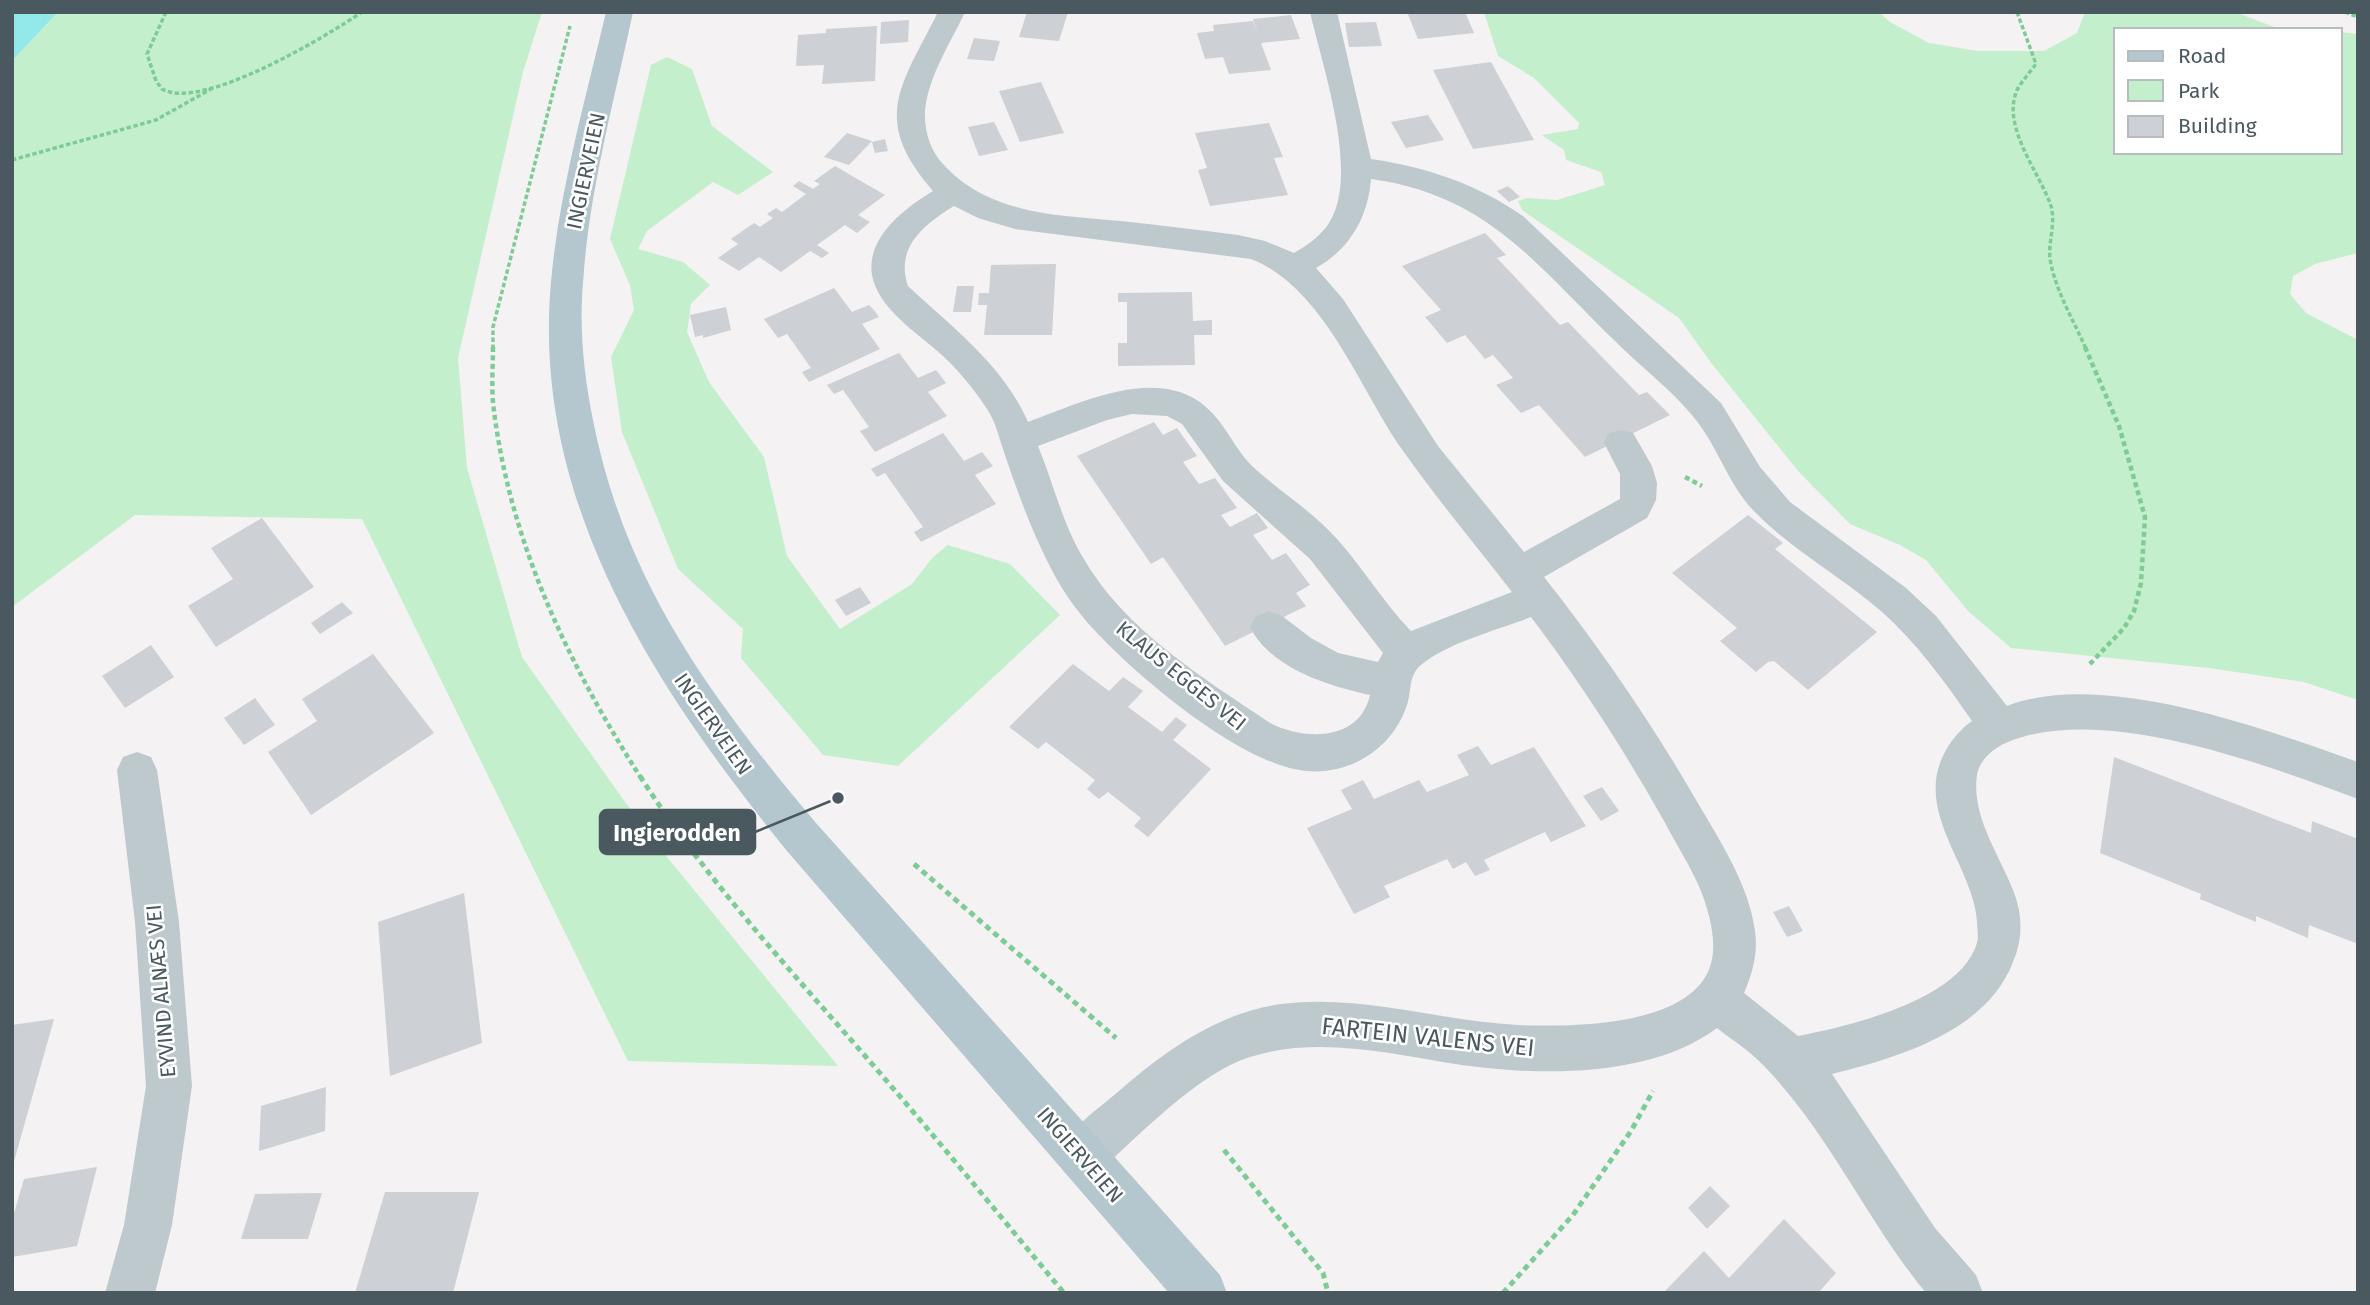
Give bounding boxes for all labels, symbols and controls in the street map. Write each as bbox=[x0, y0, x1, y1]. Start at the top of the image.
legend bbox=[2114, 28, 2342, 154]
text: Road bbox=[2178, 43, 2226, 69]
text: Park bbox=[2178, 78, 2220, 104]
street label: INGIERVEIEN bbox=[561, 110, 611, 232]
text: Building bbox=[2178, 113, 2257, 139]
street label: KLAUS EGGES VEI bbox=[1111, 616, 1251, 736]
street label: INGIERVEIEN bbox=[668, 668, 758, 780]
callout: Ingierodden bbox=[600, 810, 755, 854]
text: Ingierodden bbox=[613, 819, 741, 847]
street label: EYVIND ALNÆS VEI bbox=[140, 903, 182, 1079]
street label: FARTEIN VALENS VEI bbox=[1320, 1012, 1536, 1062]
street label: INGIERVEIEN bbox=[1031, 1102, 1129, 1208]

